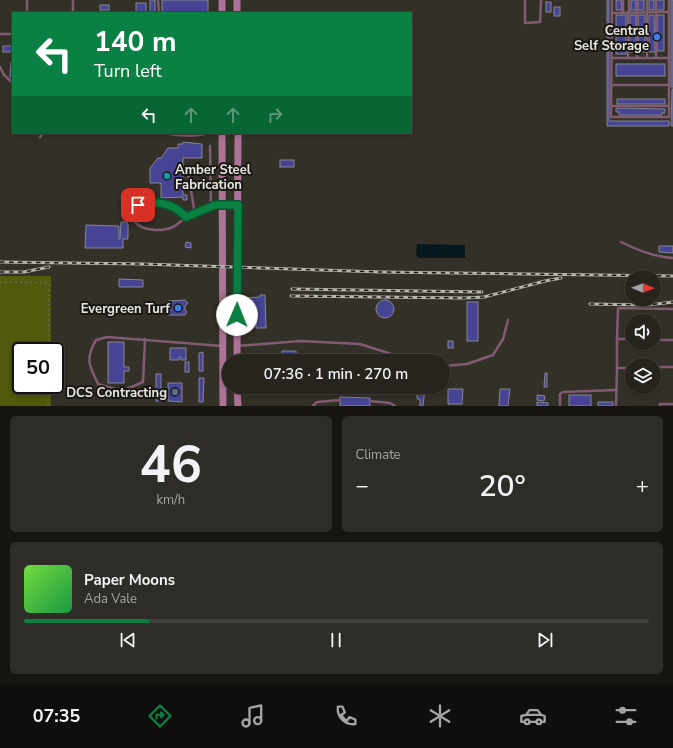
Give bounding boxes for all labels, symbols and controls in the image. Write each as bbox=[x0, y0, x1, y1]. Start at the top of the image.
place label: Central Self Storage bbox=[574, 22, 650, 55]
text: 140 m bbox=[94, 23, 177, 61]
icon: left bbox=[28, 28, 80, 80]
marker: Central Self Storage bbox=[652, 32, 662, 42]
text: Turn left bbox=[94, 59, 162, 83]
icon: left bbox=[138, 104, 160, 126]
icon: ahead bbox=[180, 104, 202, 126]
icon: ahead bbox=[222, 104, 244, 126]
icon: right bbox=[264, 104, 286, 126]
place label: Amber Steel Fabrication bbox=[175, 161, 252, 194]
marker: Amber Steel Fabrication bbox=[162, 171, 172, 181]
pin bbox=[121, 188, 155, 222]
icon: arrive bbox=[127, 194, 149, 216]
north arrow bbox=[625, 270, 661, 306]
map controls bbox=[625, 270, 661, 394]
position arrow bbox=[216, 294, 258, 336]
place label: Evergreen Turf bbox=[81, 300, 170, 318]
marker: Evergreen Turf bbox=[173, 303, 183, 313]
button: sound bbox=[625, 314, 661, 350]
speed limit sign: 50 bbox=[12, 342, 64, 394]
button: layers bbox=[625, 358, 661, 394]
text: 07:36 · 1 min · 270 m bbox=[264, 364, 408, 384]
place label: DCS Contracting bbox=[66, 384, 167, 402]
marker: DCS Contracting bbox=[170, 387, 180, 397]
text: 46 bbox=[140, 429, 202, 500]
text: Climate bbox=[356, 446, 401, 464]
text: 20° bbox=[479, 466, 526, 507]
text: − bbox=[356, 471, 369, 501]
text: + bbox=[636, 471, 649, 501]
text: km/h bbox=[156, 491, 185, 509]
text: Paper Moons bbox=[84, 570, 175, 590]
text: Ada Vale bbox=[84, 590, 137, 608]
icon: previous bbox=[117, 629, 139, 651]
icon: pause bbox=[325, 629, 347, 651]
icon: next bbox=[534, 629, 556, 651]
icon: directions bbox=[146, 702, 174, 730]
icon: music bbox=[239, 702, 267, 730]
icon: phone bbox=[332, 702, 360, 730]
icon: climate bbox=[426, 702, 454, 730]
icon: car bbox=[519, 702, 547, 730]
icon: filters bbox=[612, 702, 640, 730]
text: 07:35 bbox=[33, 704, 80, 728]

